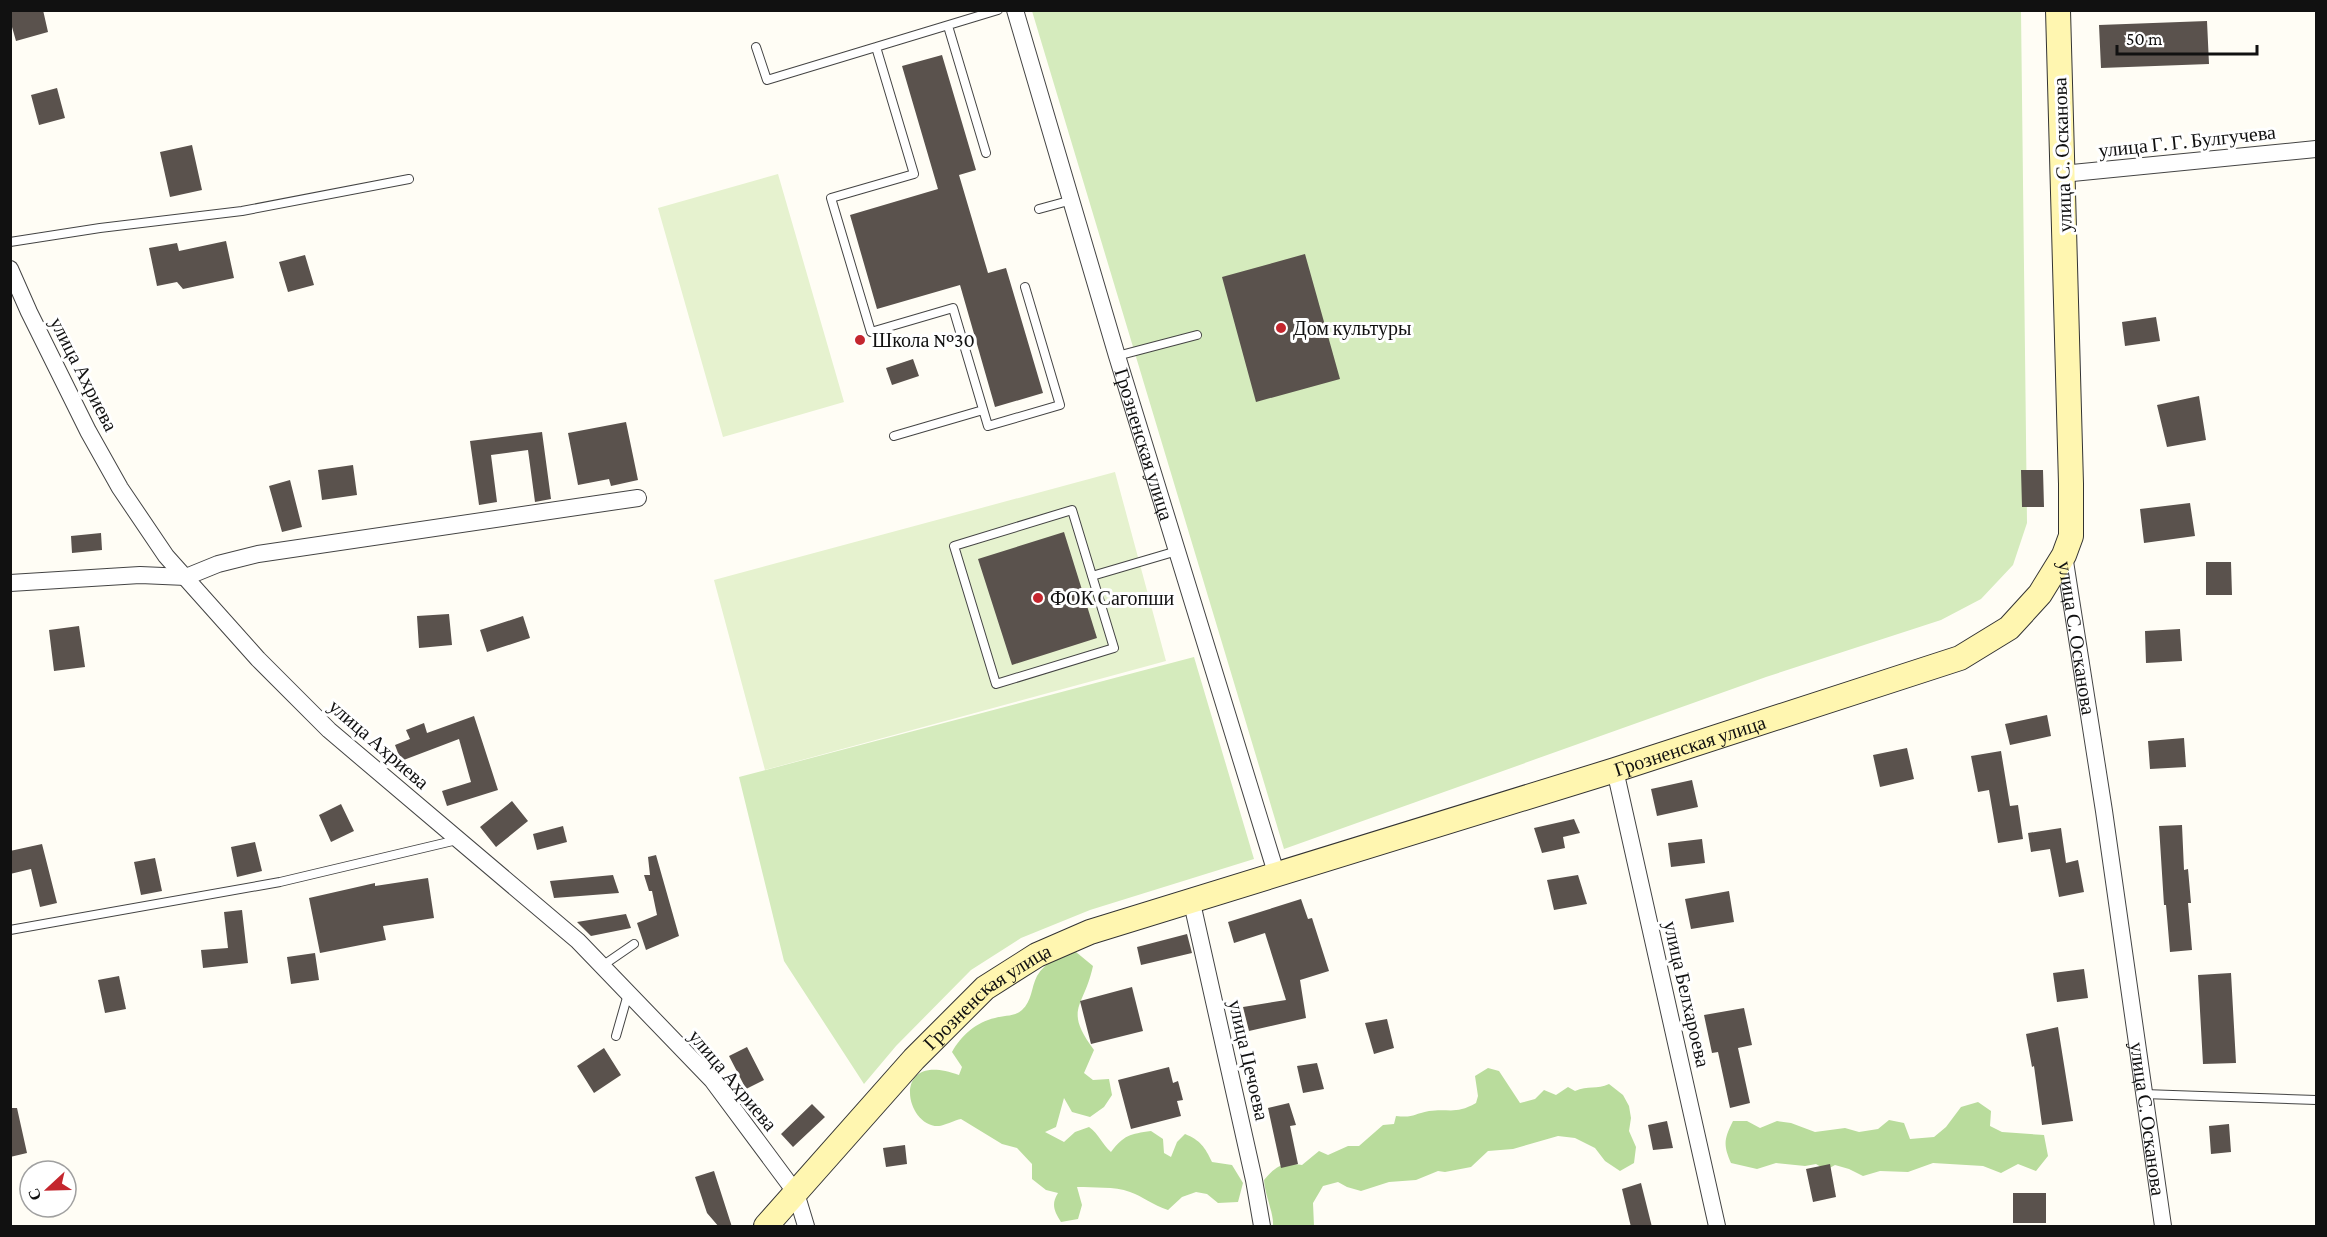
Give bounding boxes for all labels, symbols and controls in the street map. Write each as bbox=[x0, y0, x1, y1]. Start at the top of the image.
scale bar bbox=[2117, 18, 2256, 56]
text: 50 m bbox=[2126, 29, 2163, 49]
street label: улица С. Осканова bbox=[2048, 77, 2077, 233]
street label: улица Г. Г. Булгучева bbox=[2097, 121, 2277, 162]
street label: улица Ахриева bbox=[45, 313, 122, 435]
place label: Дом культуры bbox=[1293, 317, 1411, 340]
marker: Дом культуры bbox=[1274, 321, 1288, 335]
place label: Школа №30 bbox=[872, 329, 975, 351]
marker: Школа №30 bbox=[853, 333, 867, 347]
street label: Грозненская улица bbox=[1110, 365, 1178, 523]
street label: улица С. Осканова bbox=[2053, 560, 2100, 717]
place label: ФОК Сагопши bbox=[1050, 587, 1175, 609]
marker: ФОК Сагопши bbox=[1031, 591, 1045, 605]
street label: улица Ахриева bbox=[324, 695, 434, 794]
street label: Грозненская улица bbox=[1611, 711, 1768, 781]
street label: улица Белхароева bbox=[1659, 919, 1715, 1070]
street label: Грозненская улица bbox=[919, 939, 1054, 1054]
street label: улица Цечоева bbox=[1223, 998, 1274, 1123]
street label: улица Ахриева bbox=[684, 1025, 782, 1136]
street label: улица С. Осканова bbox=[2125, 1040, 2170, 1197]
north arrow bbox=[18, 1159, 78, 1219]
text: С bbox=[25, 1186, 45, 1203]

